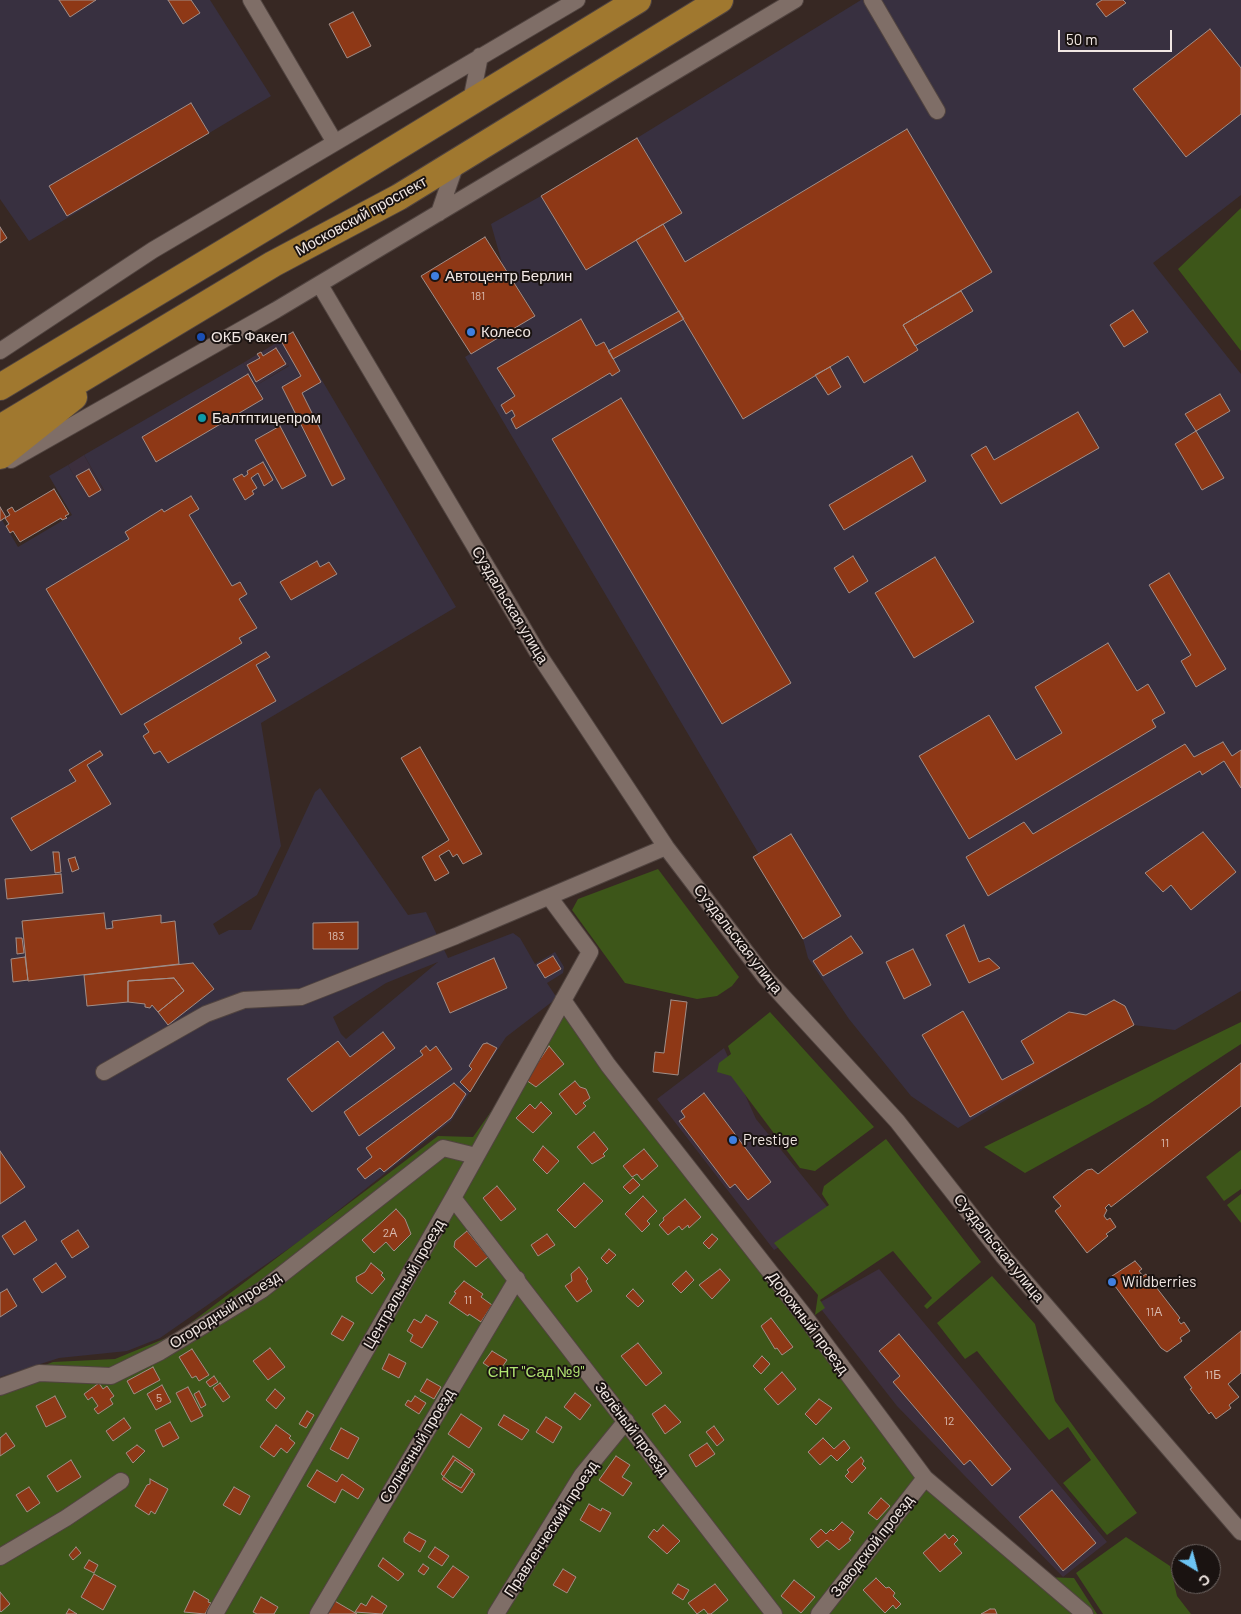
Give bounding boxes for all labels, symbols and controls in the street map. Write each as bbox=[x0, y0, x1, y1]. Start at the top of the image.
scale bar bbox=[1061, 20, 1175, 52]
text: 50 m bbox=[1066, 30, 1098, 48]
street label: Московский проспект bbox=[292, 172, 430, 260]
place label: Автоцентр Берлин bbox=[445, 267, 572, 285]
marker: Автоцентр Берлин bbox=[429, 270, 441, 282]
house number: 181 bbox=[471, 289, 485, 303]
place label: Колесо bbox=[481, 323, 531, 341]
marker: Колесо bbox=[465, 326, 477, 338]
place label: ОКБ Факел bbox=[211, 328, 287, 346]
marker: ОКБ Факел bbox=[195, 331, 207, 343]
place label: Балтптицепром bbox=[212, 409, 321, 427]
marker: Балтптицепром bbox=[196, 412, 208, 424]
street label: Суздальская улица bbox=[468, 543, 552, 667]
street label: Суздальская улица bbox=[690, 881, 786, 997]
house number: 183 bbox=[328, 929, 344, 943]
place label: Prestige bbox=[743, 1131, 798, 1149]
marker: Prestige bbox=[727, 1134, 739, 1146]
house number: 11 bbox=[1161, 1136, 1169, 1150]
street label: Суздальская улица bbox=[950, 1190, 1048, 1306]
street label: Центральный проезд bbox=[360, 1216, 448, 1352]
house number: 2А bbox=[383, 1226, 397, 1240]
street label: Огородный проезд bbox=[166, 1267, 284, 1353]
street label: Дорожный проезд bbox=[764, 1268, 852, 1378]
place label: Wildberries bbox=[1122, 1273, 1197, 1291]
marker: Wildberries bbox=[1106, 1276, 1118, 1288]
house number: 11 bbox=[464, 1293, 472, 1307]
house number: 11А bbox=[1146, 1305, 1162, 1319]
park label: СНТ "Сад №9" bbox=[488, 1363, 584, 1381]
house number: 11Б bbox=[1205, 1368, 1221, 1382]
street label: Зелёный проезд bbox=[591, 1379, 673, 1479]
street label: Солнечный проезд bbox=[376, 1386, 458, 1506]
house number: 5 bbox=[156, 1391, 162, 1405]
house number: 12 bbox=[944, 1414, 954, 1428]
street label: Правленческий проезд bbox=[500, 1458, 602, 1600]
street label: Заводской проезд bbox=[827, 1492, 917, 1600]
north arrow bbox=[1171, 1544, 1221, 1594]
text: С bbox=[1196, 1571, 1214, 1590]

